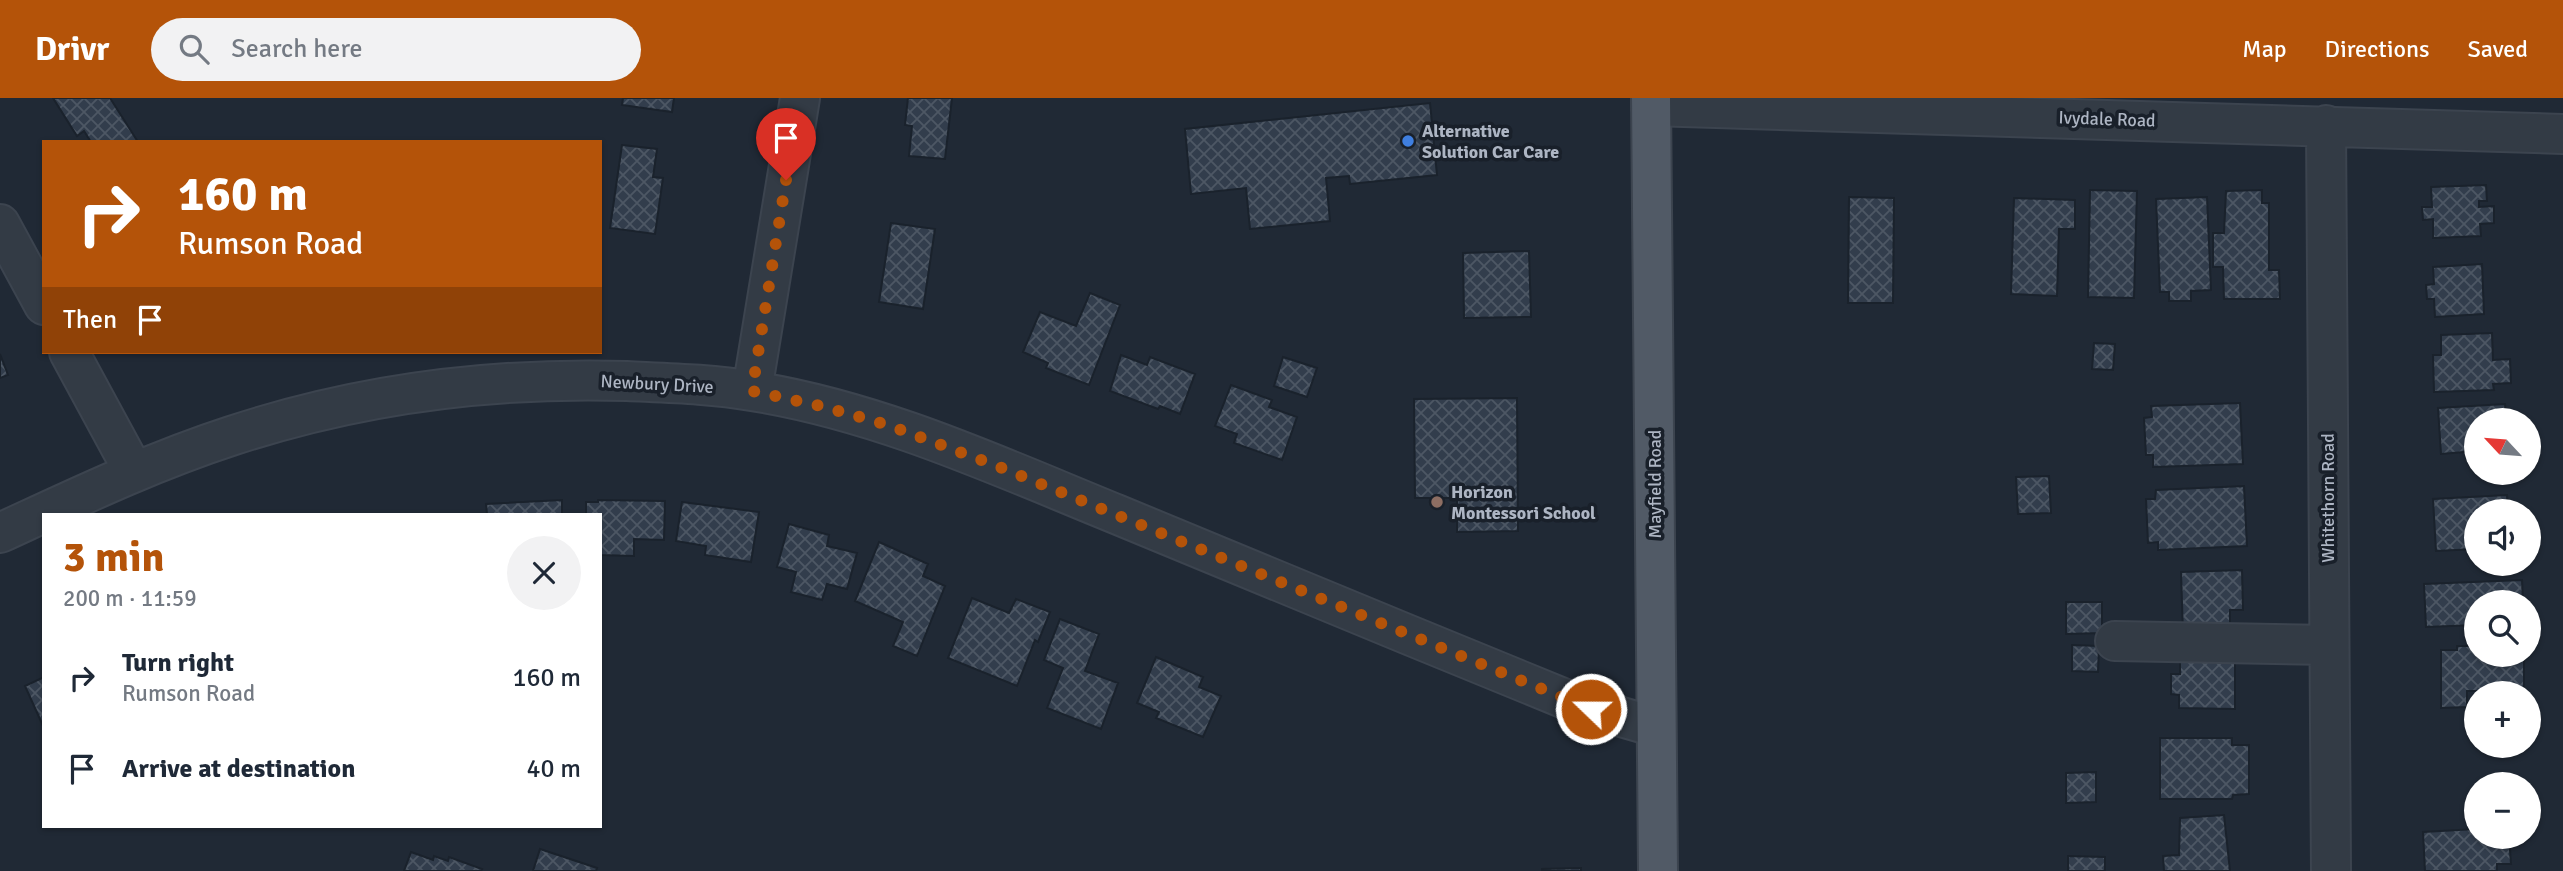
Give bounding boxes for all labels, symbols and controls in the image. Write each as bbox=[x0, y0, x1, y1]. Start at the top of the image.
search box bbox=[151, 18, 641, 81]
text: Drivr bbox=[35, 29, 109, 70]
icon: search bbox=[175, 30, 213, 68]
text: Search here bbox=[231, 33, 362, 65]
text: Map bbox=[2242, 34, 2287, 64]
text: Directions bbox=[2325, 34, 2430, 64]
text: Saved bbox=[2468, 34, 2528, 64]
street label: Ivydale Road bbox=[2058, 106, 2156, 132]
pin bbox=[756, 108, 816, 180]
icon: arrive bbox=[767, 119, 805, 157]
place label: Alternative Solution Car Care bbox=[1422, 120, 1559, 163]
marker: Alternative Solution Car Care bbox=[1400, 133, 1416, 149]
text: 160 m bbox=[178, 164, 308, 224]
icon: right bbox=[63, 168, 154, 259]
text: Rumson Road bbox=[178, 224, 363, 263]
icon: arrive bbox=[131, 301, 169, 339]
text: Then bbox=[63, 304, 117, 336]
street label: Newbury Drive bbox=[600, 370, 714, 398]
north arrow bbox=[2464, 408, 2541, 485]
map controls bbox=[2464, 408, 2541, 849]
street label: Mayfield Road bbox=[1644, 430, 1666, 538]
street label: Whitethorn Road bbox=[2317, 433, 2339, 563]
place label: Horizon Montessori School bbox=[1451, 481, 1596, 524]
marker: Horizon Montessori School bbox=[1429, 494, 1445, 510]
button: sound bbox=[2464, 499, 2541, 576]
text: 3 min bbox=[63, 532, 164, 583]
button: close bbox=[507, 536, 581, 610]
text: 200 m · 11:59 bbox=[63, 584, 197, 613]
button: search bbox=[2464, 590, 2541, 667]
text: Turn right bbox=[122, 647, 234, 679]
icon: right bbox=[63, 659, 101, 697]
text: 160 m bbox=[512, 662, 581, 694]
position arrow bbox=[1554, 672, 1628, 746]
text: Rumson Road bbox=[122, 679, 255, 708]
button: + bbox=[2464, 681, 2541, 758]
icon: arrive bbox=[63, 750, 101, 788]
text: Arrive at destination bbox=[122, 753, 355, 785]
text: 40 m bbox=[526, 753, 581, 785]
button: − bbox=[2464, 772, 2541, 849]

